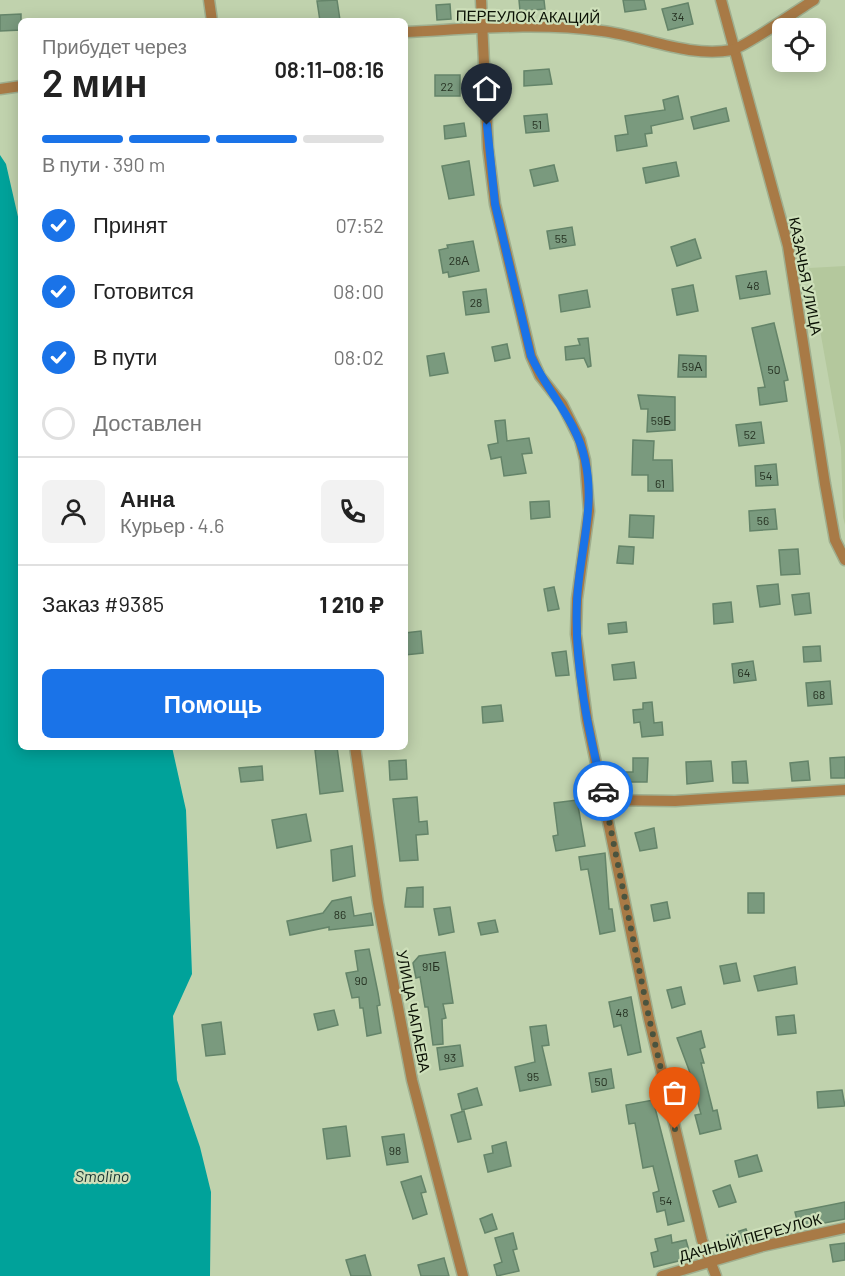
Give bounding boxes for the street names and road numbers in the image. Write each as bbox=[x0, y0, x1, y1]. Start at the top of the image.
street label: ПЕРЕУЛОК АКАЦИЙ bbox=[456, 6, 600, 26]
street label: КАЗАЧЬЯ УЛИЦА bbox=[786, 215, 826, 337]
street label: УЛИЦА ЧАПАЕВА bbox=[393, 948, 435, 1074]
street label: ДАЧНЫЙ ПЕРЕУЛОК bbox=[677, 1209, 824, 1265]

